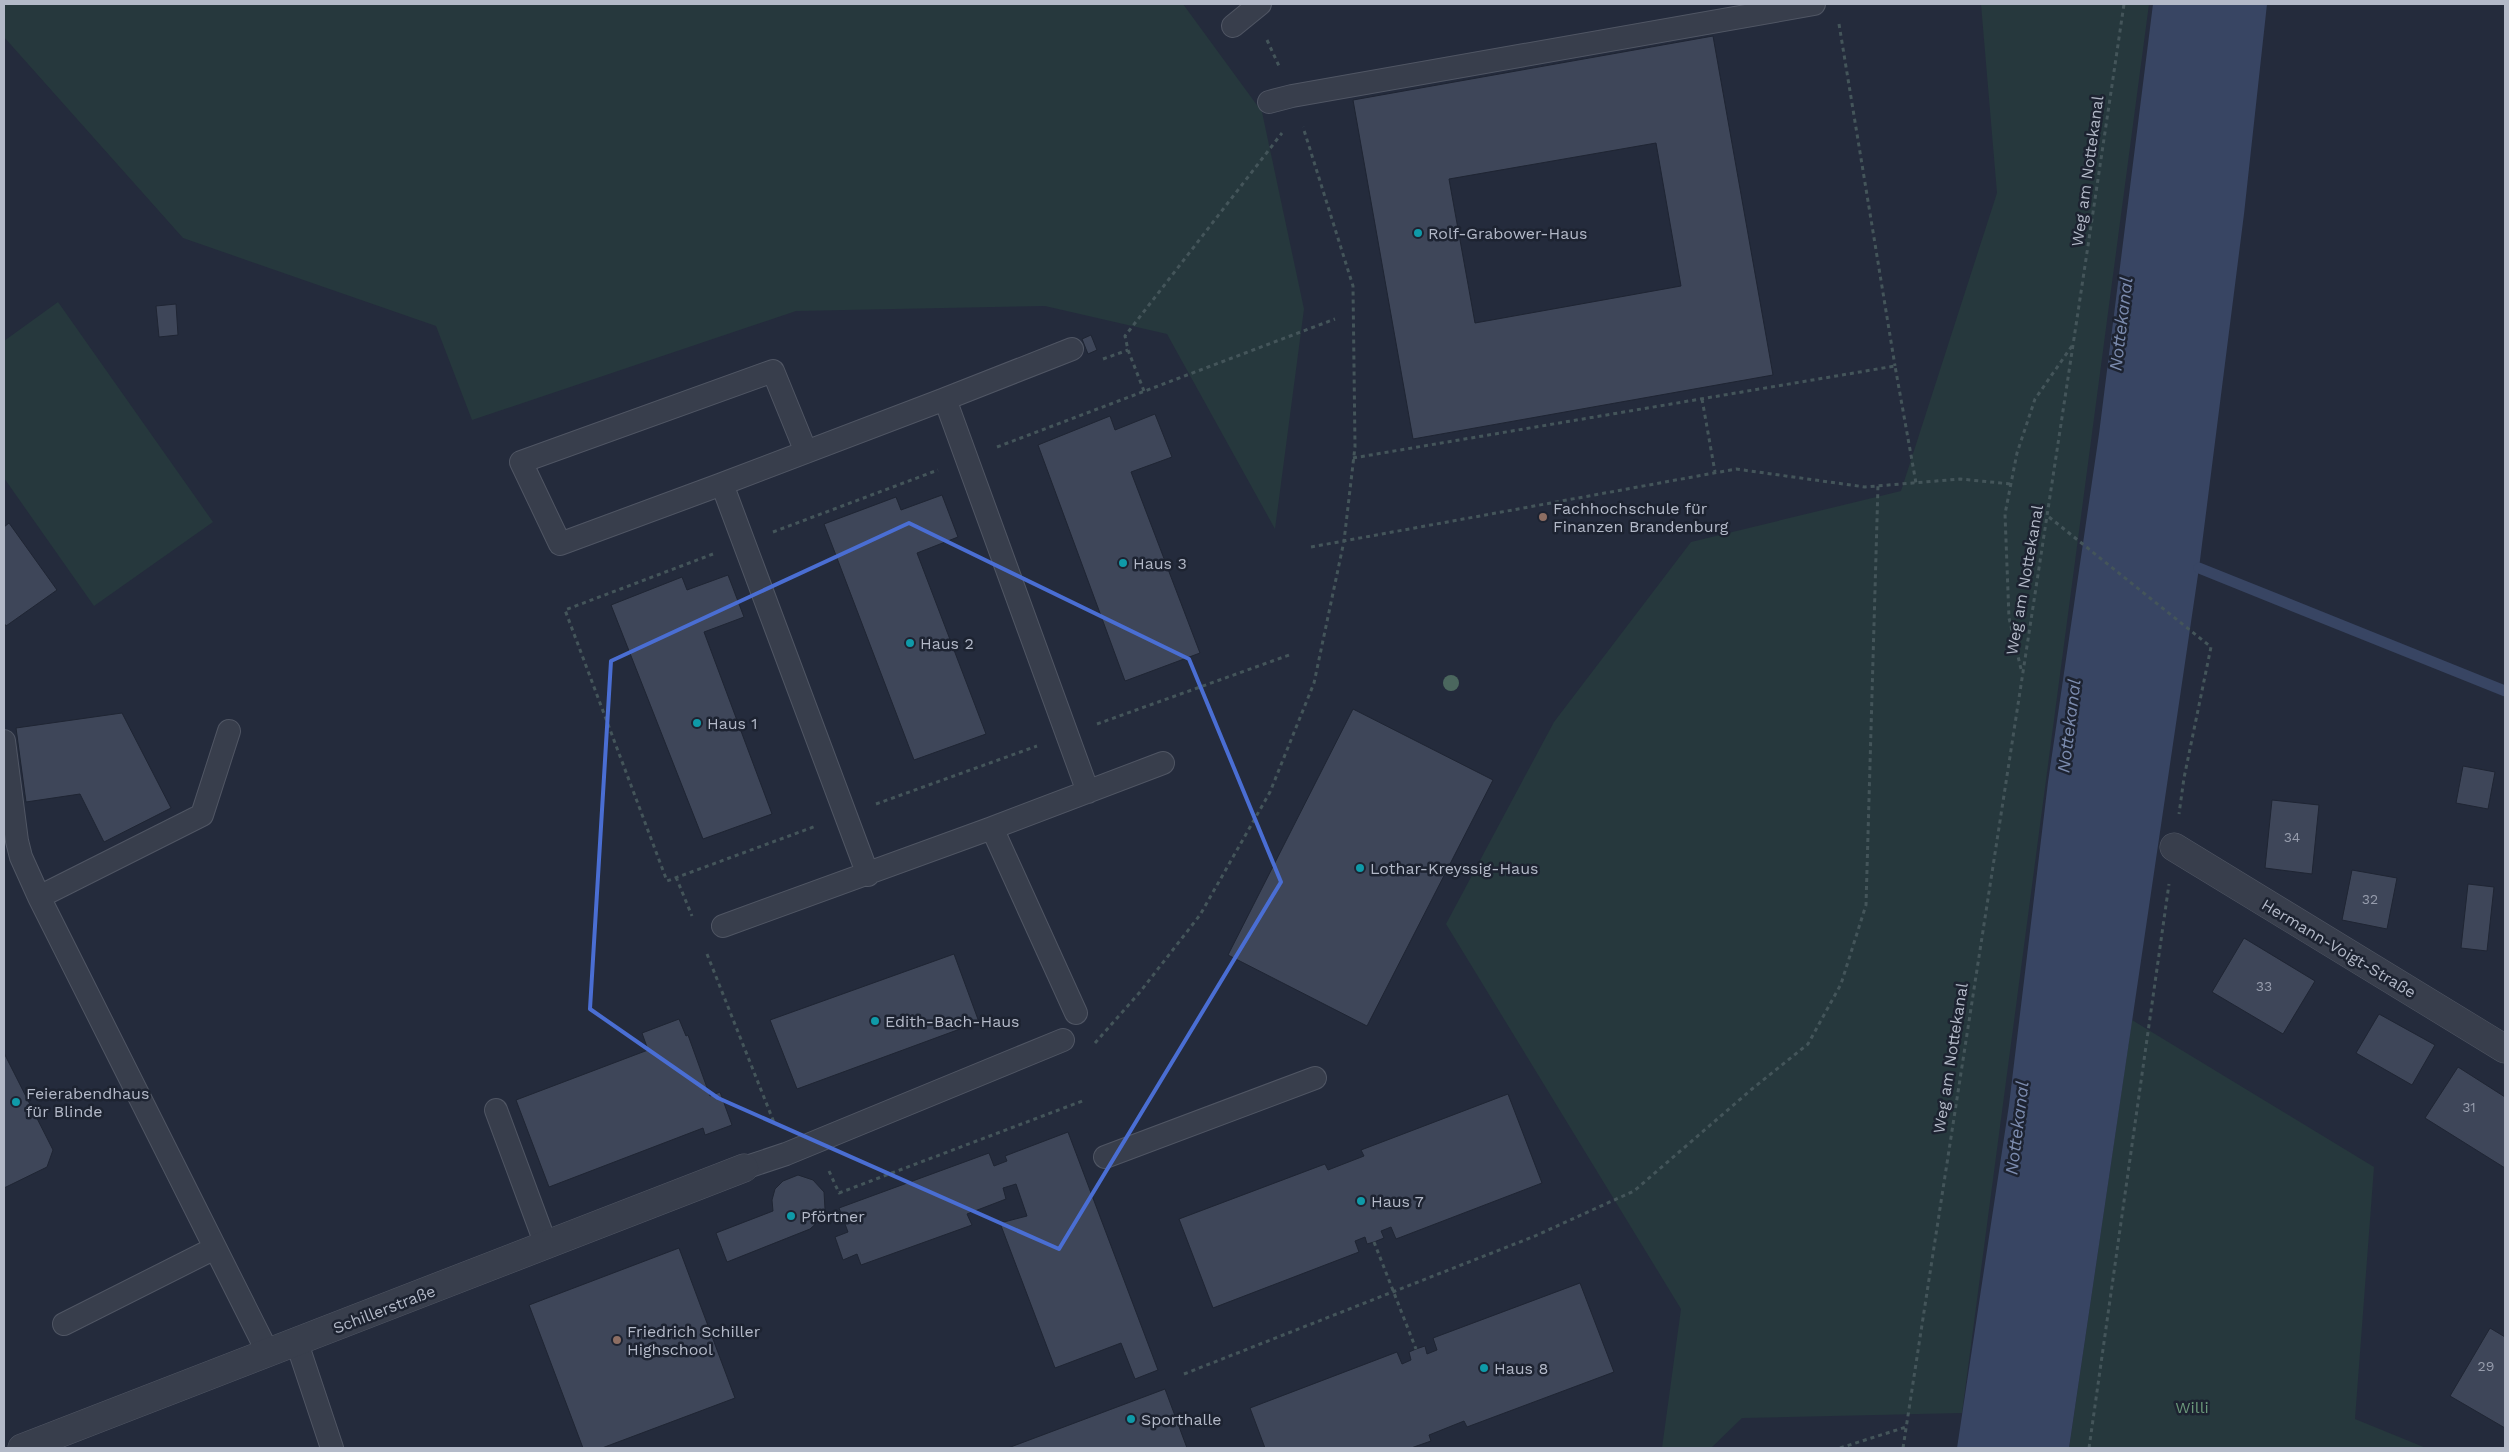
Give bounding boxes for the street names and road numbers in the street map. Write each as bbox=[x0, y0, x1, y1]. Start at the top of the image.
street label: Weg am Nottekanal bbox=[2067, 94, 2108, 248]
street label: Weg am Nottekanal bbox=[2002, 503, 2047, 657]
street label: Hermann-Voigt-Straße bbox=[2258, 895, 2419, 1002]
street label: Weg am Nottekanal bbox=[1929, 981, 1972, 1135]
street label: Schillerstraße bbox=[330, 1281, 438, 1338]

